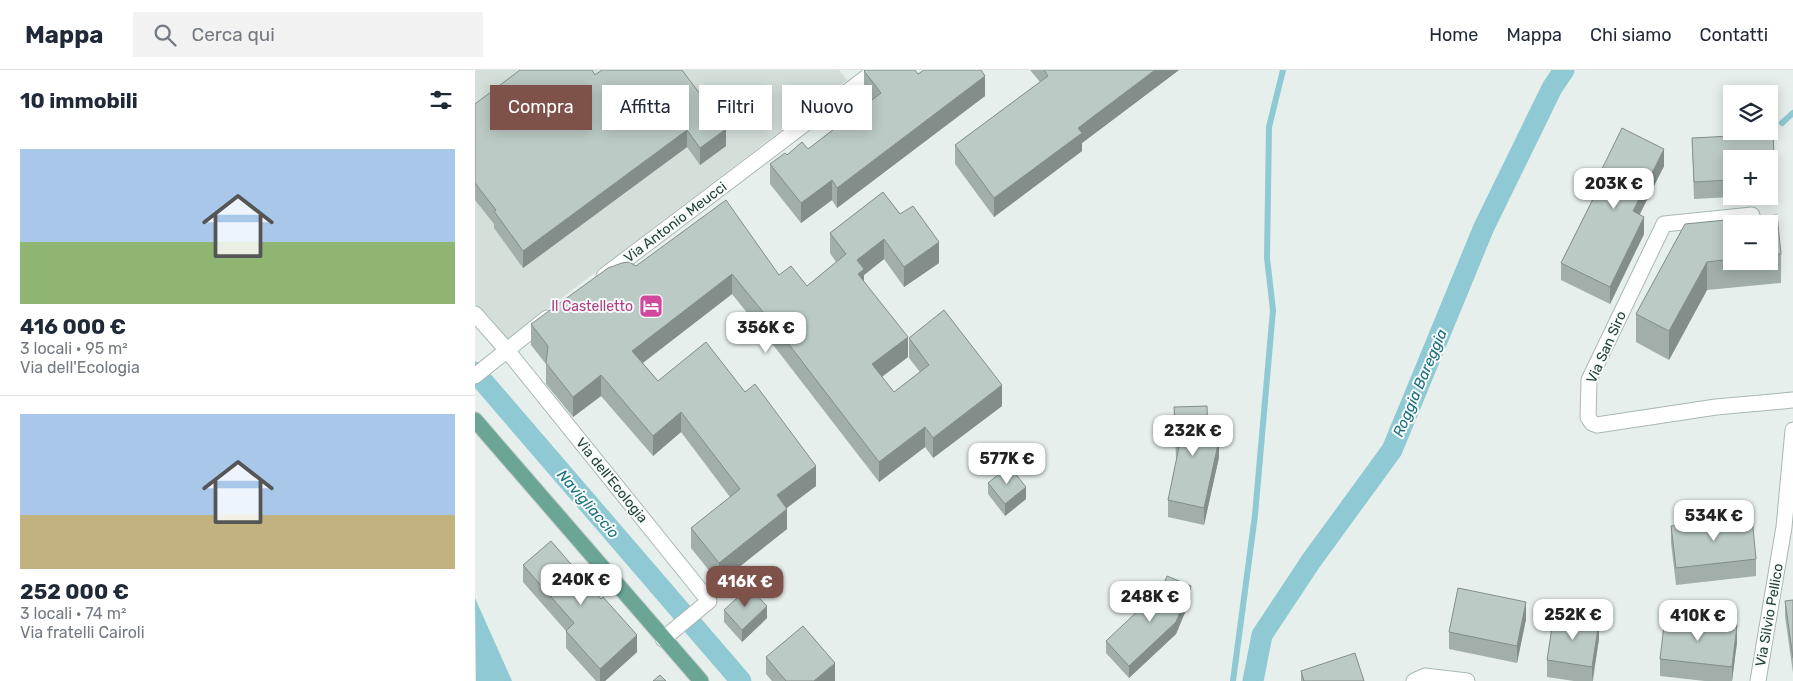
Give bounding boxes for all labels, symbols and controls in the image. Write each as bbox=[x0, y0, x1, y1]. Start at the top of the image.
search box bbox=[133, 12, 483, 57]
text: Mappa bbox=[25, 21, 103, 49]
icon: search bbox=[151, 21, 179, 49]
text: Cerca qui bbox=[191, 23, 275, 46]
text: Home bbox=[1429, 24, 1478, 46]
text: Mappa bbox=[1506, 24, 1562, 46]
text: Chi siamo bbox=[1590, 24, 1672, 46]
text: Contatti bbox=[1700, 24, 1768, 46]
chip: Compra bbox=[490, 85, 592, 130]
chip: Affitta bbox=[602, 85, 689, 130]
chip: Filtri bbox=[699, 85, 772, 130]
chip: Nuovo bbox=[782, 85, 872, 130]
map controls bbox=[1723, 85, 1778, 270]
button: layers bbox=[1723, 85, 1778, 140]
icon: filters bbox=[427, 86, 455, 114]
text: 10 immobili bbox=[20, 88, 138, 113]
button: + bbox=[1723, 150, 1778, 205]
pin: 203K € bbox=[1573, 168, 1655, 210]
text: 203K € bbox=[1585, 174, 1643, 193]
street label: Via Antonio Meucci bbox=[621, 178, 730, 267]
icon: home bbox=[193, 181, 283, 271]
button: − bbox=[1723, 215, 1778, 270]
hotel icon: Il Castelletto bbox=[638, 293, 664, 319]
place label: Il Castelletto bbox=[551, 298, 633, 315]
street label: Via San Siro bbox=[1583, 308, 1630, 386]
pin: 356K € bbox=[725, 312, 807, 354]
text: 416 000 € bbox=[20, 314, 126, 339]
text: 356K € bbox=[737, 318, 795, 337]
water label: Roggia Bareggia bbox=[1389, 326, 1451, 440]
text: 3 locali · 95 m² bbox=[20, 339, 128, 358]
text: Via dell'Ecologia bbox=[20, 358, 140, 377]
pin: 232K € bbox=[1152, 414, 1234, 457]
text: 232K € bbox=[1164, 421, 1222, 440]
street label: Via dell'Ecologia bbox=[572, 434, 651, 526]
pin: 577K € bbox=[966, 442, 1048, 485]
icon: home bbox=[193, 447, 283, 537]
text: 577K € bbox=[979, 449, 1035, 468]
water label: Navigliaccio bbox=[553, 466, 623, 542]
pin: 534K € bbox=[1673, 500, 1755, 542]
text: 534K € bbox=[1685, 506, 1743, 525]
street label: Via Silvio Pellico bbox=[1752, 562, 1787, 668]
pin: 240K € bbox=[540, 564, 622, 606]
pin: 416K € bbox=[704, 566, 786, 608]
text: 240K € bbox=[552, 570, 610, 589]
text: 416K € bbox=[717, 572, 773, 591]
text: 252 000 € bbox=[20, 579, 129, 604]
pin: 248K € bbox=[1109, 580, 1191, 623]
text: 248K € bbox=[1121, 587, 1179, 606]
pin: 252K € bbox=[1532, 598, 1614, 641]
pin: 410K € bbox=[1657, 600, 1739, 642]
text: 3 locali · 74 m² bbox=[20, 604, 126, 623]
text: 252K € bbox=[1544, 605, 1602, 624]
text: 410K € bbox=[1670, 606, 1726, 625]
text: Via fratelli Cairoli bbox=[20, 623, 145, 642]

